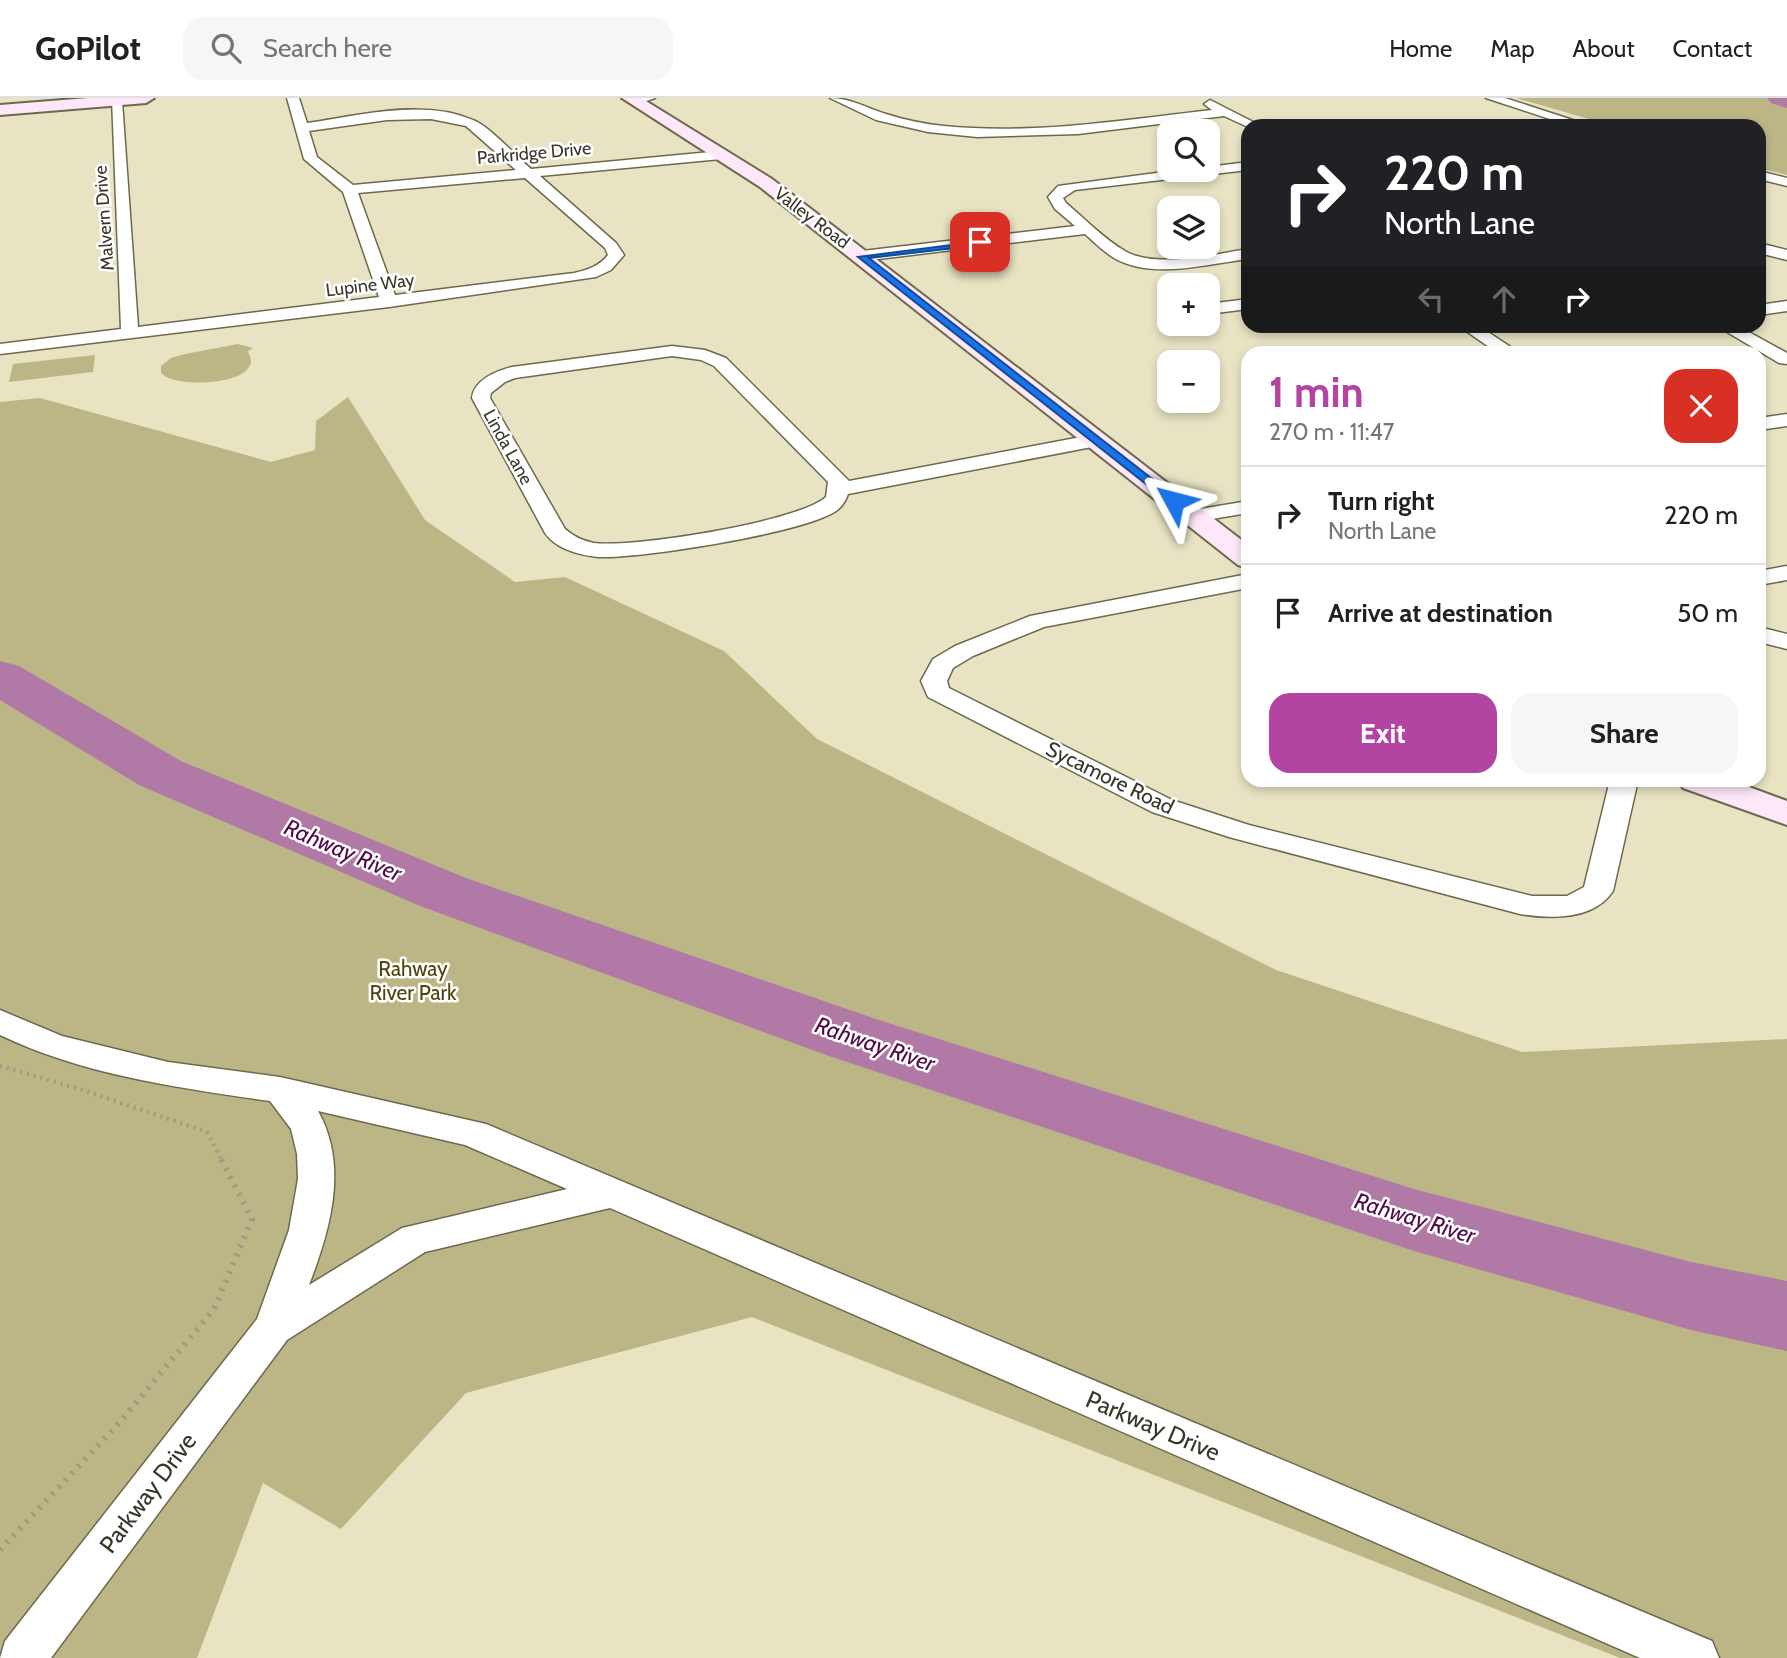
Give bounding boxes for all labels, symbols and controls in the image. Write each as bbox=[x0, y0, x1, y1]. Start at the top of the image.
search box bbox=[183, 17, 673, 80]
text: GoPilot bbox=[35, 28, 141, 68]
icon: search bbox=[207, 29, 245, 67]
text: Search here bbox=[263, 32, 392, 64]
text: Home bbox=[1389, 34, 1452, 63]
text: Map bbox=[1490, 34, 1535, 63]
text: About bbox=[1573, 34, 1635, 63]
text: Contact bbox=[1673, 34, 1752, 63]
map controls bbox=[1157, 119, 1220, 413]
button: search bbox=[1157, 119, 1220, 182]
street label: Parkridge Drive bbox=[476, 137, 592, 169]
text: 220 m bbox=[1384, 143, 1524, 202]
icon: right bbox=[1269, 147, 1360, 238]
street label: Malvern Drive bbox=[89, 165, 119, 271]
street label: Valley Road bbox=[770, 183, 854, 253]
button: layers bbox=[1157, 196, 1220, 259]
text: North Lane bbox=[1384, 203, 1535, 242]
pin bbox=[950, 212, 1010, 272]
icon: arrive bbox=[961, 223, 999, 261]
street label: Lupine Way bbox=[324, 269, 416, 301]
button: + bbox=[1157, 273, 1220, 336]
icon: left bbox=[1412, 280, 1450, 318]
icon: ahead bbox=[1485, 280, 1523, 318]
icon: right bbox=[1558, 280, 1596, 318]
button: − bbox=[1157, 350, 1220, 413]
text: 1 min bbox=[1269, 366, 1364, 418]
button: close bbox=[1664, 369, 1738, 443]
street label: Linda Lane bbox=[478, 406, 538, 488]
text: 270 m · 11:47 bbox=[1269, 418, 1394, 446]
position arrow bbox=[1137, 464, 1211, 538]
text: Turn right bbox=[1328, 485, 1434, 517]
icon: right bbox=[1269, 496, 1307, 534]
text: 220 m bbox=[1664, 499, 1738, 531]
text: North Lane bbox=[1328, 517, 1436, 545]
icon: arrive bbox=[1269, 594, 1307, 632]
text: Arrive at destination bbox=[1328, 597, 1553, 629]
text: 50 m bbox=[1677, 597, 1738, 629]
button: Exit bbox=[1269, 693, 1497, 773]
button: Share bbox=[1511, 693, 1738, 773]
street label: Sycamore Road bbox=[1042, 736, 1178, 819]
water label: Rahway River bbox=[280, 813, 407, 888]
park label: Rahway River Park bbox=[369, 956, 457, 1005]
water label: Rahway River bbox=[812, 1010, 939, 1078]
water label: Rahway River bbox=[1351, 1186, 1480, 1250]
street label: Parkway Drive bbox=[1082, 1384, 1225, 1467]
street label: Parkway Drive bbox=[93, 1427, 202, 1559]

